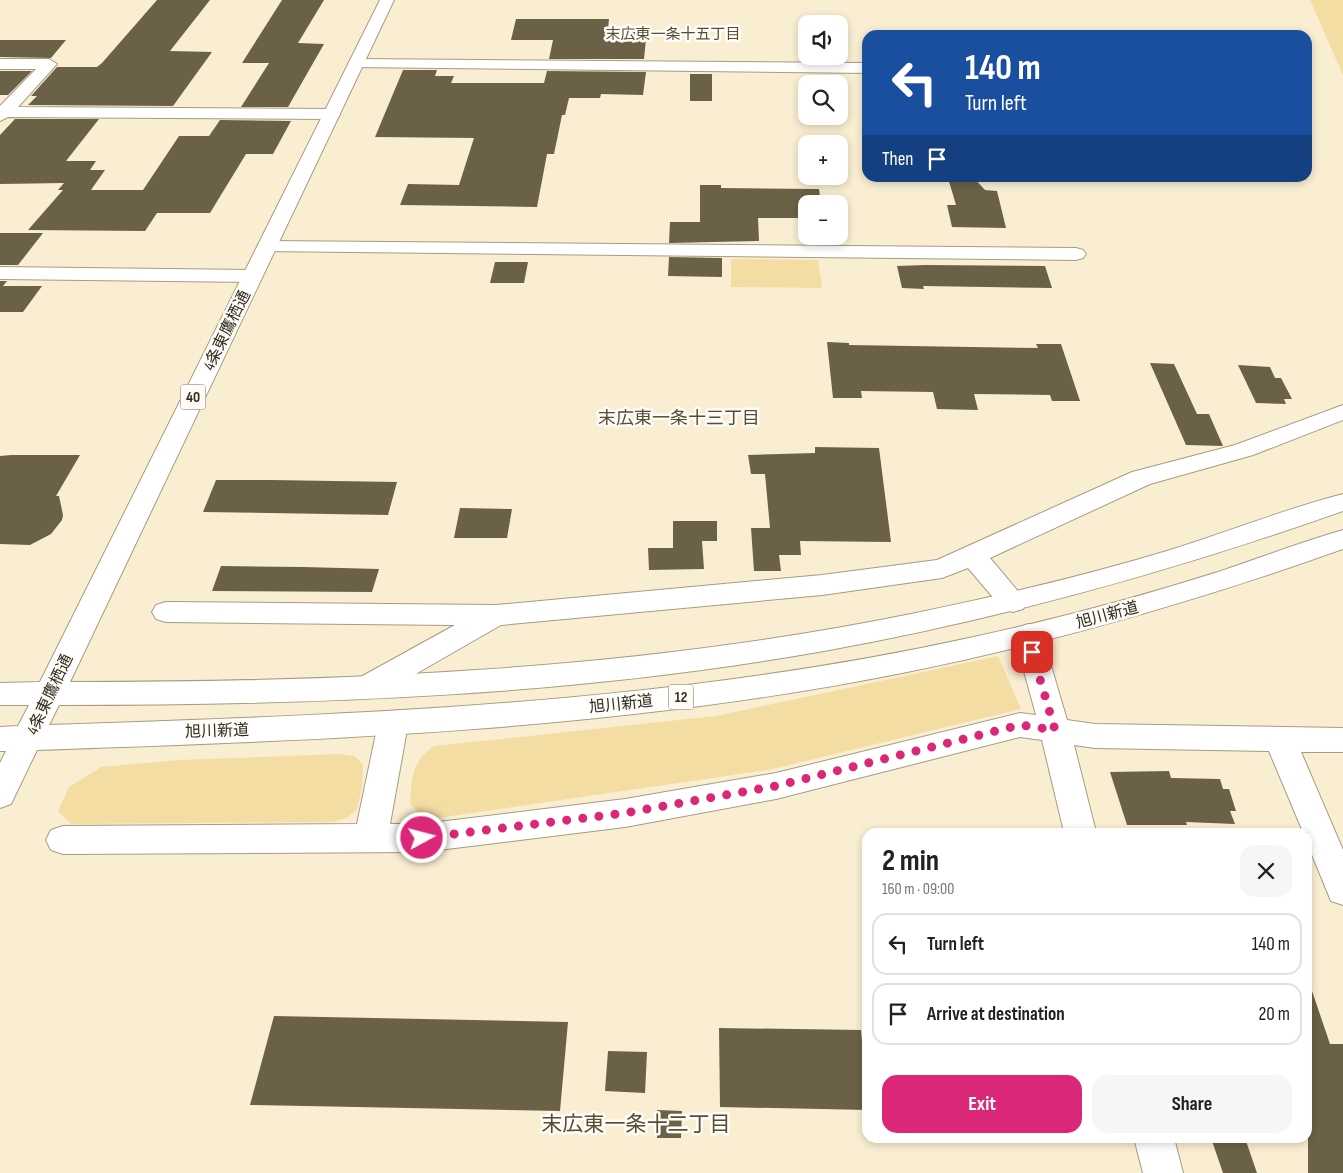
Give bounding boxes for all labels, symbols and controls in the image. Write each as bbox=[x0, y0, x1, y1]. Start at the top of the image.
map controls bbox=[798, 15, 848, 245]
button: sound bbox=[798, 15, 848, 65]
district label: 末広東一条十五丁目 bbox=[605, 25, 741, 44]
text: 140 m bbox=[965, 47, 1041, 90]
icon: left bbox=[882, 50, 947, 115]
button: search bbox=[798, 75, 848, 125]
text: Turn left bbox=[965, 90, 1027, 117]
button: + bbox=[798, 135, 848, 185]
icon: arrive bbox=[923, 145, 951, 173]
text: Then bbox=[882, 148, 913, 171]
button: − bbox=[798, 195, 848, 245]
street label: 4条東鷹栖通 bbox=[200, 288, 255, 374]
road number: 40 bbox=[180, 384, 206, 410]
district label: 末広東一条十三丁目 bbox=[598, 408, 760, 429]
street label: 旭川新道 bbox=[1074, 598, 1141, 633]
pin bbox=[1011, 631, 1053, 673]
icon: arrive bbox=[1018, 638, 1046, 666]
street label: 4条東鷹栖通 bbox=[23, 651, 77, 738]
road number: 12 bbox=[668, 684, 694, 710]
street label: 旭川新道 bbox=[588, 692, 654, 717]
street label: 旭川新道 bbox=[185, 721, 249, 742]
position arrow bbox=[395, 811, 447, 863]
text: 2 min bbox=[882, 843, 939, 879]
button: close bbox=[1240, 845, 1292, 897]
text: 160 m · 09:00 bbox=[882, 880, 954, 899]
icon: left bbox=[884, 930, 912, 958]
text: Turn left bbox=[927, 933, 984, 956]
text: 140 m bbox=[1252, 933, 1290, 956]
icon: arrive bbox=[884, 1000, 912, 1028]
text: Arrive at destination bbox=[927, 1003, 1065, 1026]
text: 20 m bbox=[1258, 1003, 1290, 1026]
button: Exit bbox=[882, 1075, 1082, 1133]
button: Share bbox=[1092, 1075, 1292, 1133]
district label: 末広東一条十二丁目 bbox=[542, 1112, 731, 1137]

